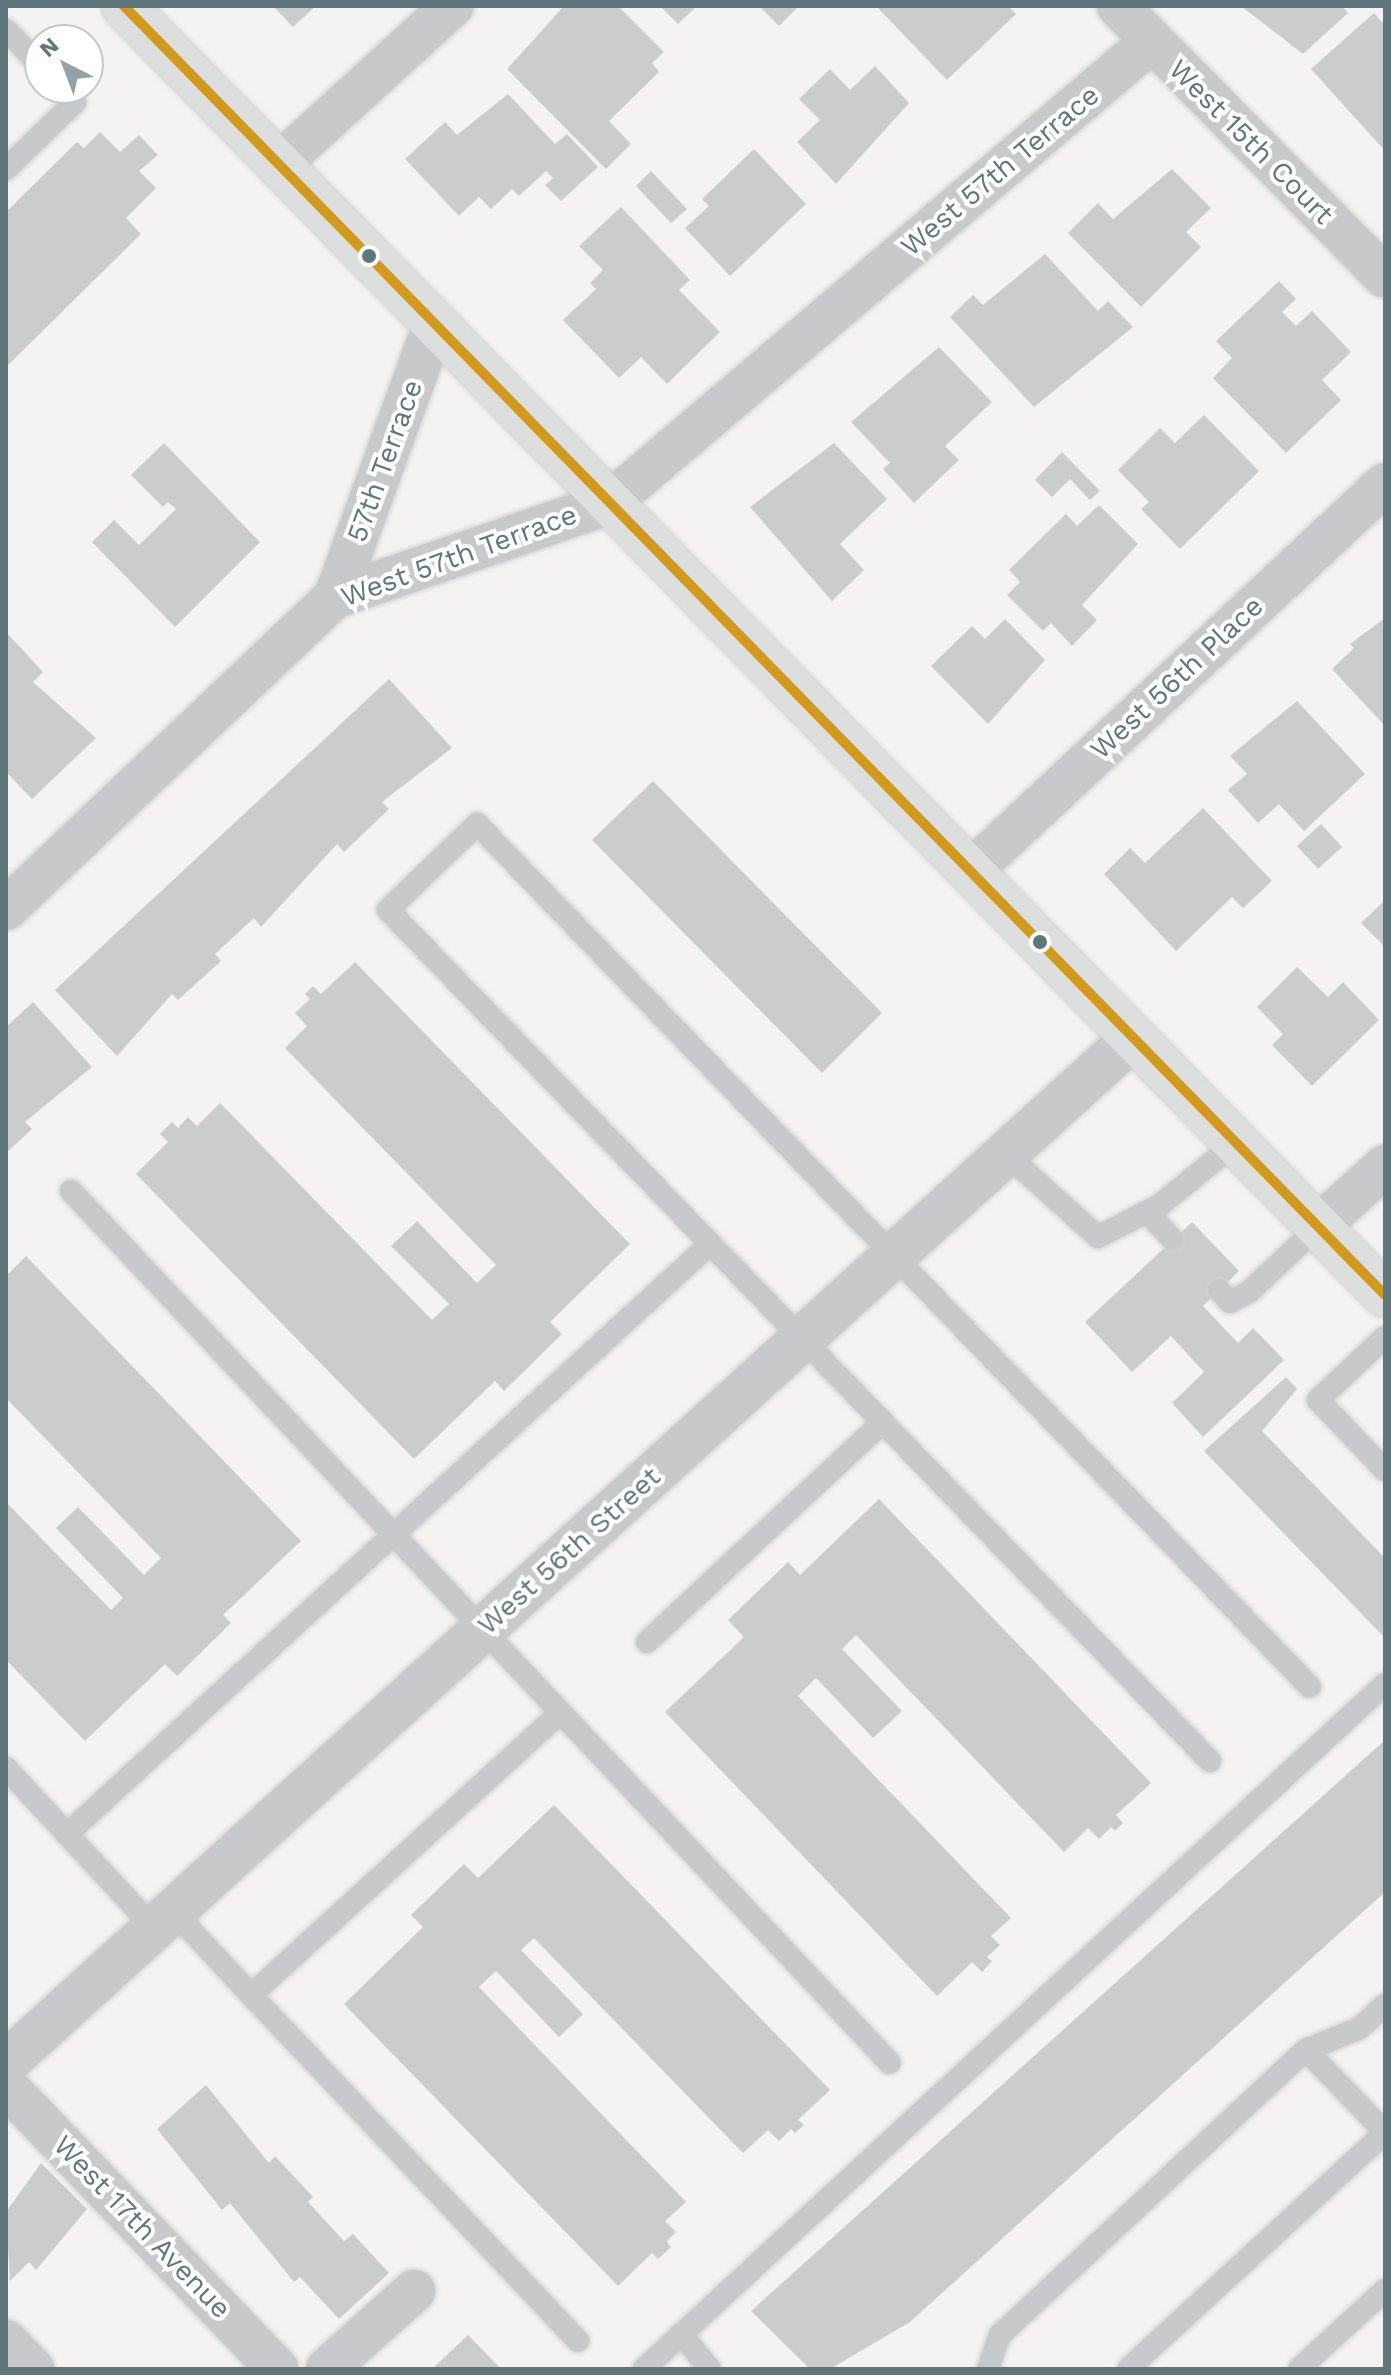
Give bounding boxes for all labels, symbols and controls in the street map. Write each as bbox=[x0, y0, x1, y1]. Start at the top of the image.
north arrow bbox=[24, 24, 104, 104]
text: N bbox=[35, 33, 63, 62]
street label: West 15th Court bbox=[1161, 52, 1341, 232]
street label: West 57th Terrace bbox=[894, 78, 1106, 264]
unlabelled marker bbox=[361, 248, 377, 264]
street label: 57th Terrace bbox=[340, 375, 430, 547]
street label: West 57th Terrace bbox=[336, 498, 582, 614]
street label: West 56th Place bbox=[1084, 590, 1270, 766]
unlabelled marker bbox=[1032, 934, 1048, 950]
street label: West 56th Street bbox=[471, 1460, 667, 1642]
street label: West 17th Avenue bbox=[46, 2128, 238, 2326]

